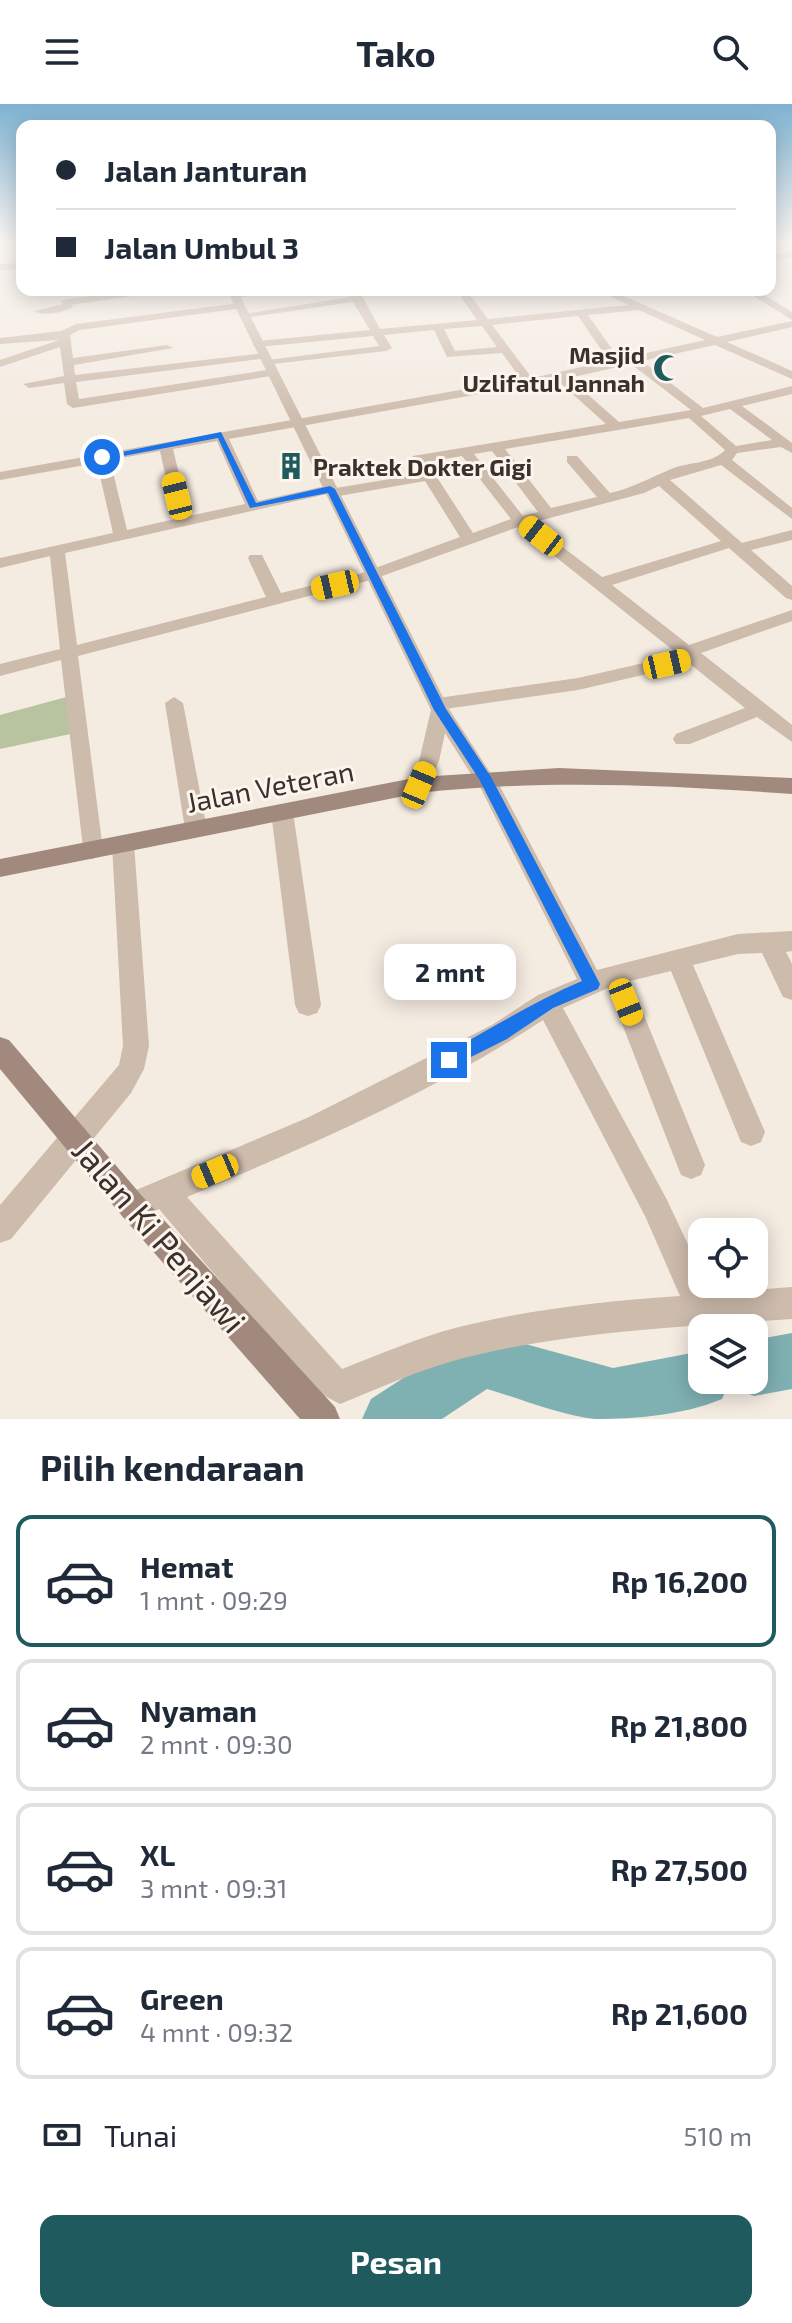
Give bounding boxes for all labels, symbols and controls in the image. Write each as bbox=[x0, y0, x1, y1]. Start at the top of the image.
icon: menu bbox=[40, 30, 84, 74]
icon: search bbox=[708, 30, 752, 74]
text: Tako bbox=[356, 31, 436, 74]
text: Jalan Janturan bbox=[104, 152, 307, 188]
text: Jalan Umbul 3 bbox=[104, 229, 299, 265]
place label: Masjid Uzlifatul Jannah bbox=[462, 340, 645, 397]
mosque icon: Masjid Uzlifatul Jannah bbox=[652, 353, 682, 383]
route start bbox=[84, 439, 120, 475]
building icon: Praktek Dokter Gigi bbox=[276, 451, 306, 481]
place label: Praktek Dokter Gigi bbox=[313, 452, 532, 481]
car bbox=[160, 470, 194, 522]
car bbox=[515, 512, 567, 560]
car bbox=[309, 568, 361, 602]
car bbox=[641, 647, 693, 681]
street label: Jalan Veteran bbox=[183, 753, 357, 819]
car bbox=[399, 758, 439, 812]
callout: 2 mnt bbox=[383, 944, 515, 1000]
text: 2 mnt bbox=[415, 956, 485, 987]
car bbox=[606, 975, 646, 1029]
route end bbox=[431, 1042, 467, 1078]
street label: Jalan Ki Penjawi bbox=[65, 1130, 255, 1340]
car bbox=[188, 1151, 242, 1191]
map controls bbox=[688, 1218, 768, 1394]
button: locate bbox=[688, 1218, 768, 1298]
button: layers bbox=[688, 1314, 768, 1394]
text: Pilih kendaraan bbox=[40, 1445, 305, 1488]
icon: car bbox=[44, 1545, 116, 1617]
text: Hemat bbox=[140, 1548, 233, 1584]
text: Rp 16,200 bbox=[611, 1563, 748, 1599]
text: 1 mnt · 09:29 bbox=[140, 1584, 288, 1615]
icon: car bbox=[44, 1689, 116, 1761]
text: Nyaman bbox=[140, 1692, 257, 1728]
text: Rp 21,800 bbox=[610, 1707, 748, 1743]
text: 2 mnt · 09:30 bbox=[140, 1728, 293, 1759]
icon: car bbox=[44, 1833, 116, 1905]
text: XL bbox=[140, 1836, 175, 1872]
text: Rp 27,500 bbox=[610, 1851, 748, 1887]
text: 3 mnt · 09:31 bbox=[140, 1872, 287, 1903]
icon: car bbox=[44, 1977, 116, 2049]
text: Green bbox=[140, 1980, 224, 2016]
text: Rp 21,600 bbox=[611, 1995, 748, 2031]
text: 4 mnt · 09:32 bbox=[140, 2016, 293, 2047]
icon: cash bbox=[40, 2113, 84, 2157]
text: Tunai bbox=[104, 2117, 177, 2153]
text: 510 m bbox=[683, 2120, 752, 2151]
button: Pesan bbox=[40, 2215, 752, 2307]

